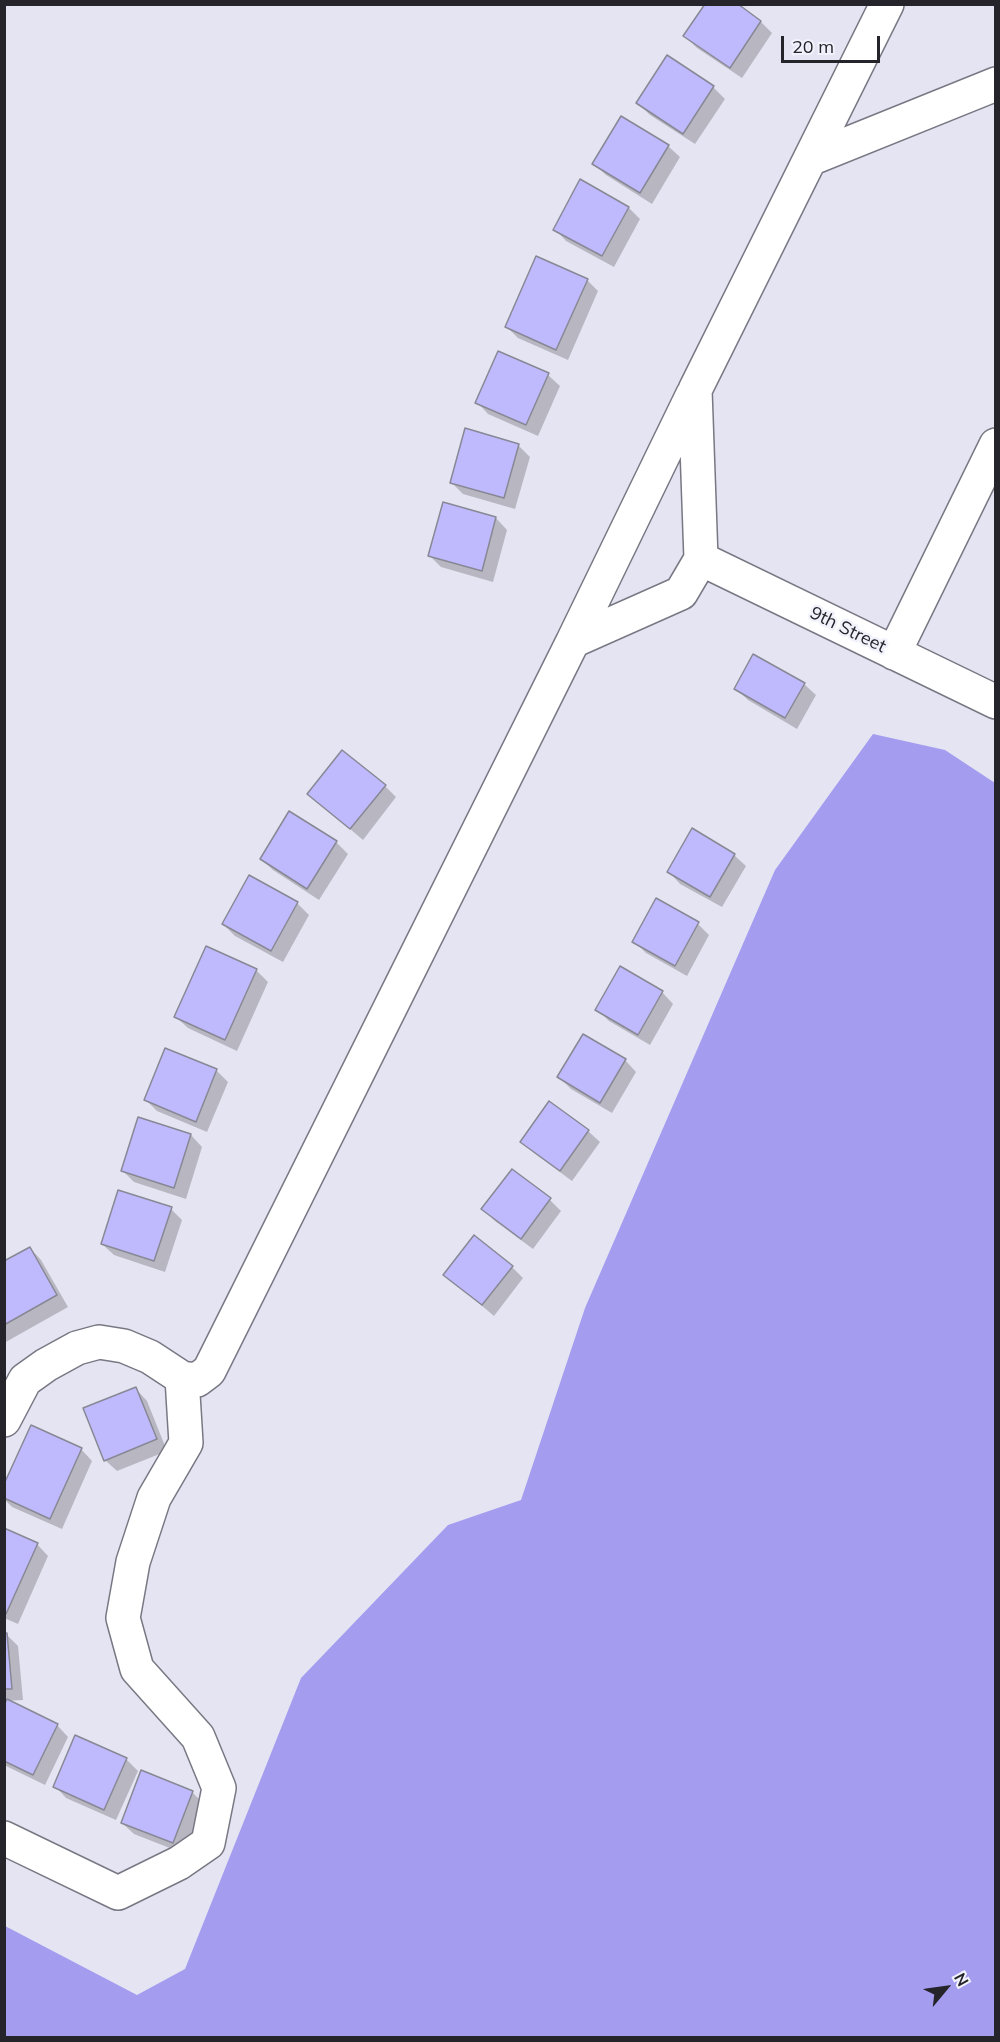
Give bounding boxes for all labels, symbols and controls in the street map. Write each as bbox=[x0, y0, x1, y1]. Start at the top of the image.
scale bar bbox=[784, 24, 883, 62]
text: 20 m bbox=[792, 35, 834, 58]
street label: 9th Street bbox=[806, 602, 890, 658]
north arrow bbox=[916, 1958, 976, 2018]
text: N bbox=[950, 1969, 973, 1989]

